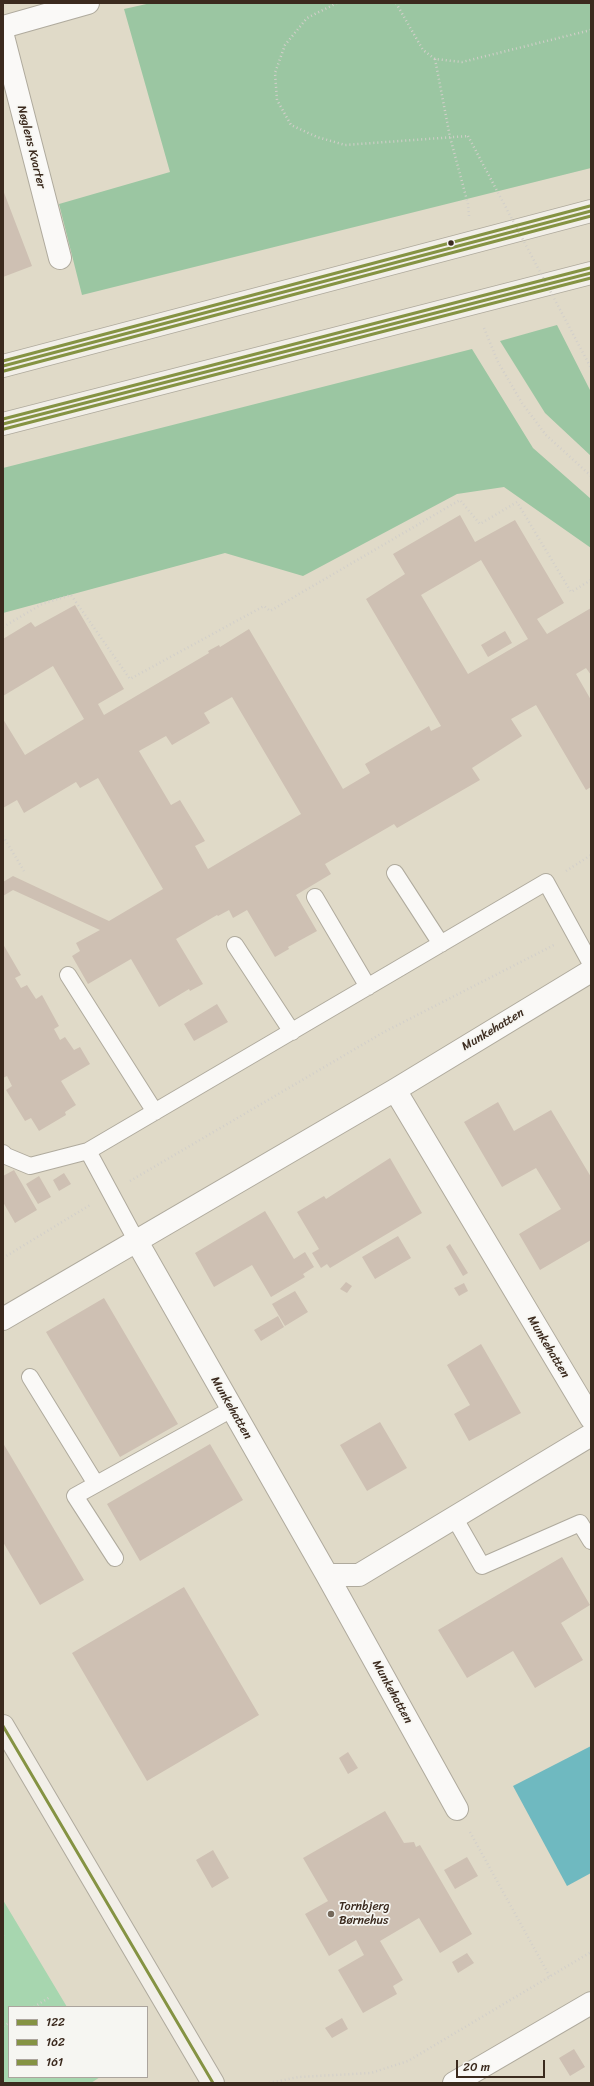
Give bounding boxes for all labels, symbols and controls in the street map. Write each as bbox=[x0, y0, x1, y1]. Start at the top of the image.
street label: Nøglens Kvarter bbox=[14, 104, 48, 190]
unlabelled marker bbox=[446, 238, 456, 248]
street label: Munkehatten bbox=[459, 1006, 527, 1054]
street label: Munkehatten bbox=[524, 1313, 572, 1381]
street label: Munkehatten bbox=[207, 1374, 255, 1442]
street label: Munkehatten bbox=[369, 1658, 415, 1726]
place label: Tornbjerg Børnehus bbox=[339, 1900, 390, 1928]
marker: Tornbjerg Børnehus bbox=[326, 1909, 336, 1919]
legend bbox=[8, 2006, 148, 2078]
text: 122 bbox=[46, 2011, 65, 2033]
text: 162 bbox=[46, 2031, 65, 2053]
text: 161 bbox=[46, 2051, 63, 2073]
scale bar bbox=[458, 2052, 547, 2078]
text: 20 m bbox=[463, 2056, 490, 2078]

